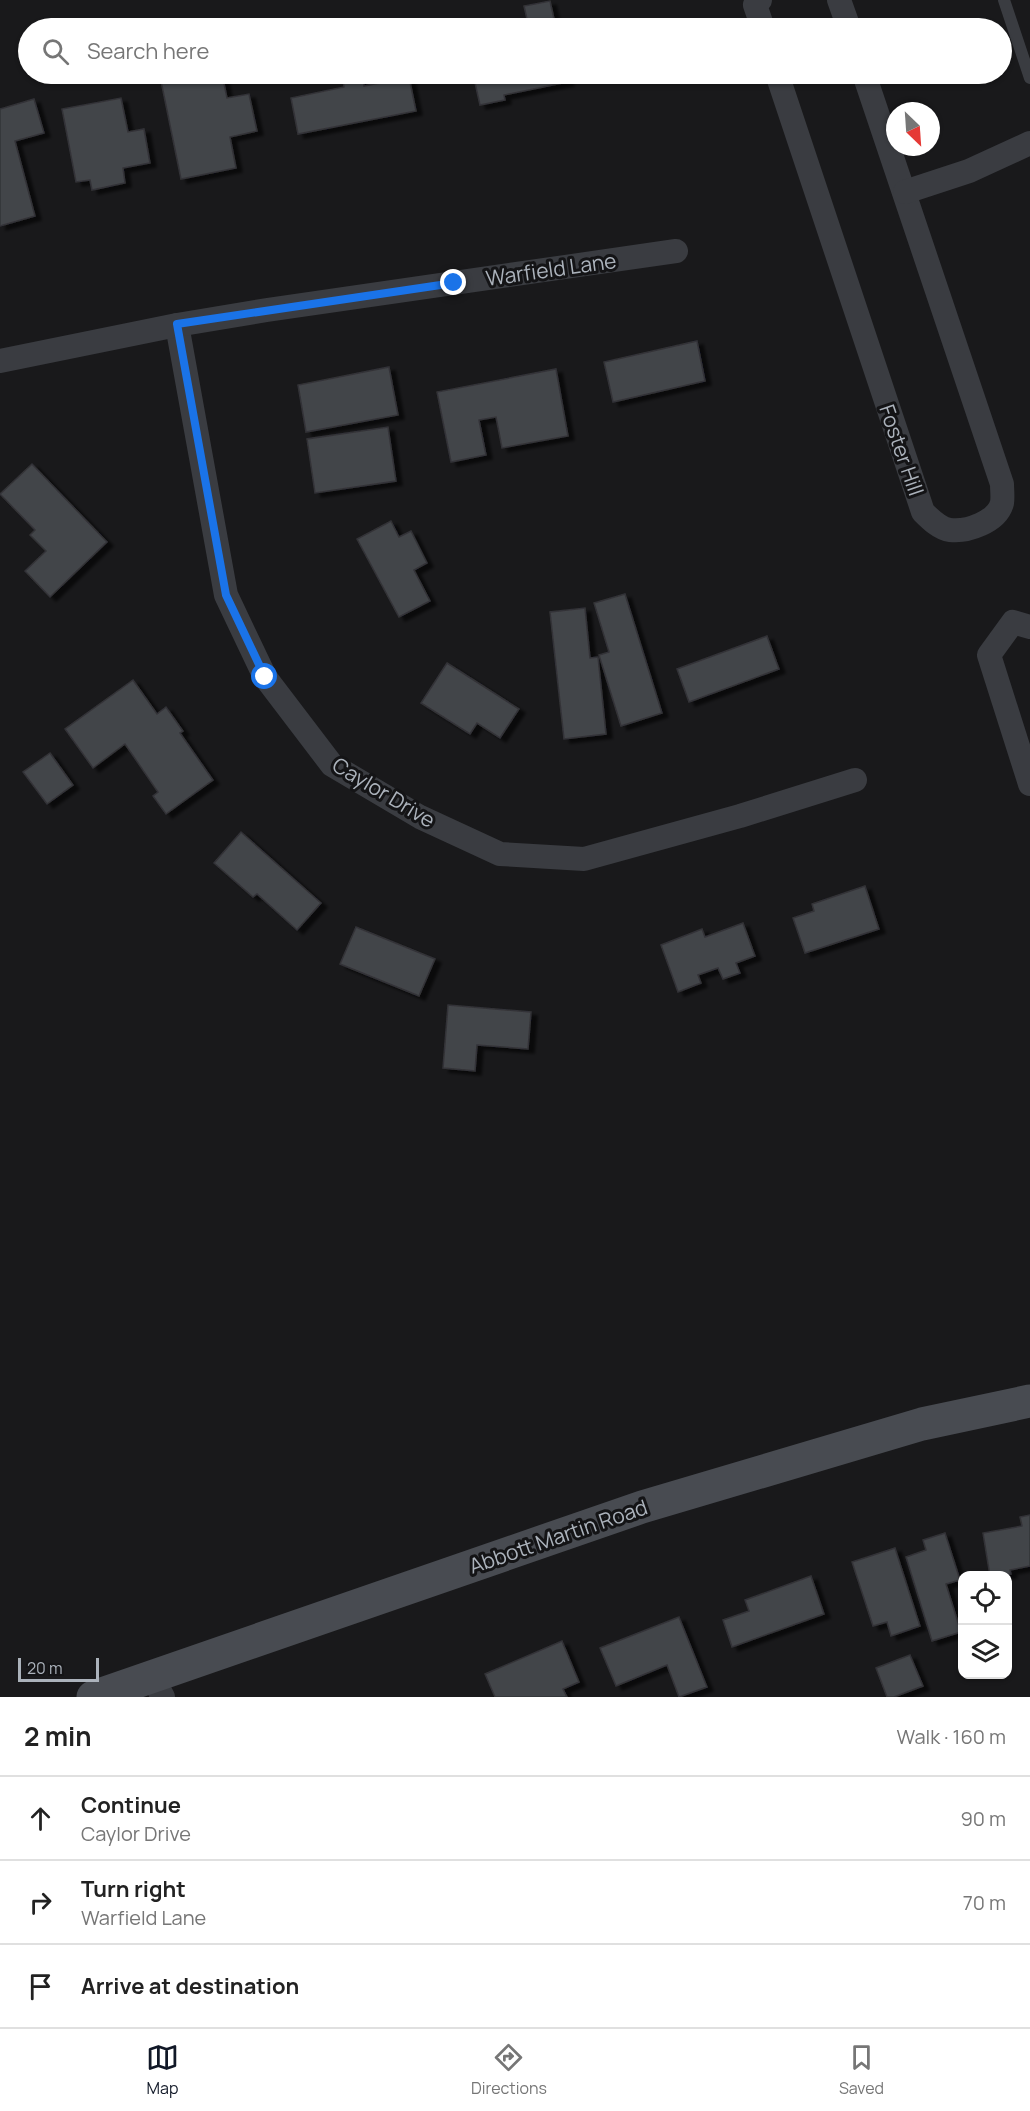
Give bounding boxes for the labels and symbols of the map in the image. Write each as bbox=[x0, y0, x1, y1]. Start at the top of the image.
north arrow bbox=[886, 102, 940, 156]
street label: Warfield Lane bbox=[484, 246, 618, 292]
route end bbox=[440, 269, 466, 295]
street label: Foster Hill bbox=[873, 401, 931, 499]
route start bbox=[251, 663, 277, 689]
street label: Caylor Drive bbox=[327, 750, 441, 834]
street label: Abbott Martin Road bbox=[465, 1492, 651, 1580]
scale bar bbox=[18, 1655, 99, 1682]

